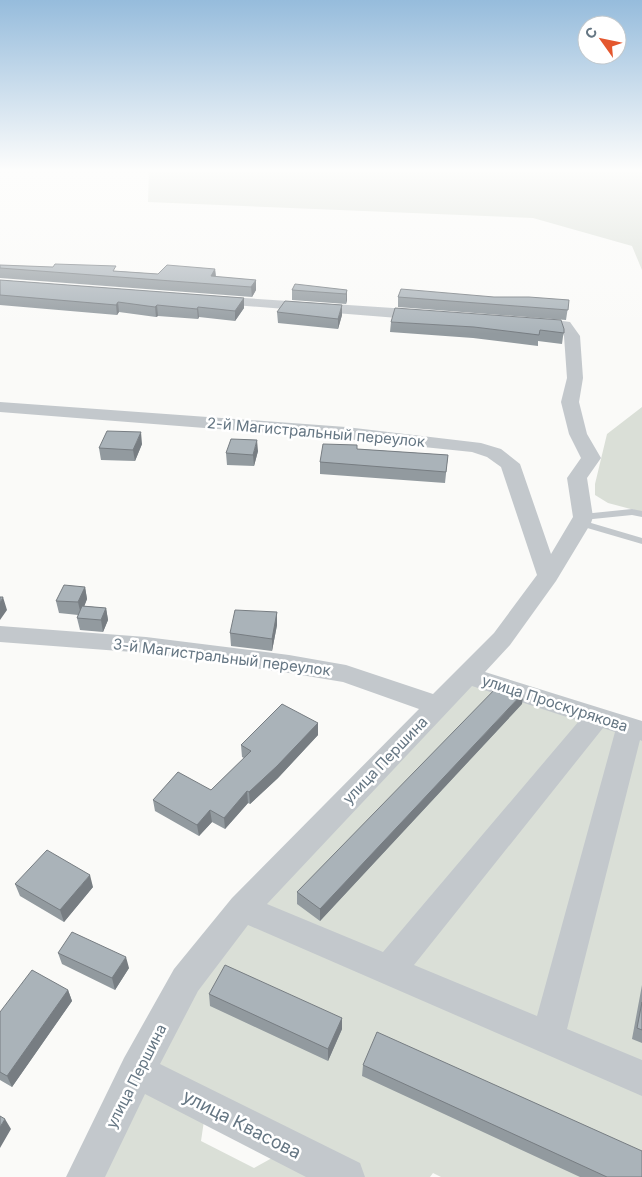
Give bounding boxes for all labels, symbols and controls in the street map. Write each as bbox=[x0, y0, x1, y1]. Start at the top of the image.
north arrow bbox=[577, 15, 627, 65]
text: С bbox=[581, 24, 601, 42]
street label: 2-й Магистральный переулок bbox=[206, 413, 426, 451]
street label: 3-й Магистральный переулок bbox=[112, 634, 332, 680]
street label: улица Проскурякова bbox=[480, 670, 630, 736]
street label: улица Першина bbox=[338, 712, 432, 808]
street label: улица Першина bbox=[102, 1021, 170, 1131]
street label: улица Квасова bbox=[179, 1085, 305, 1163]

